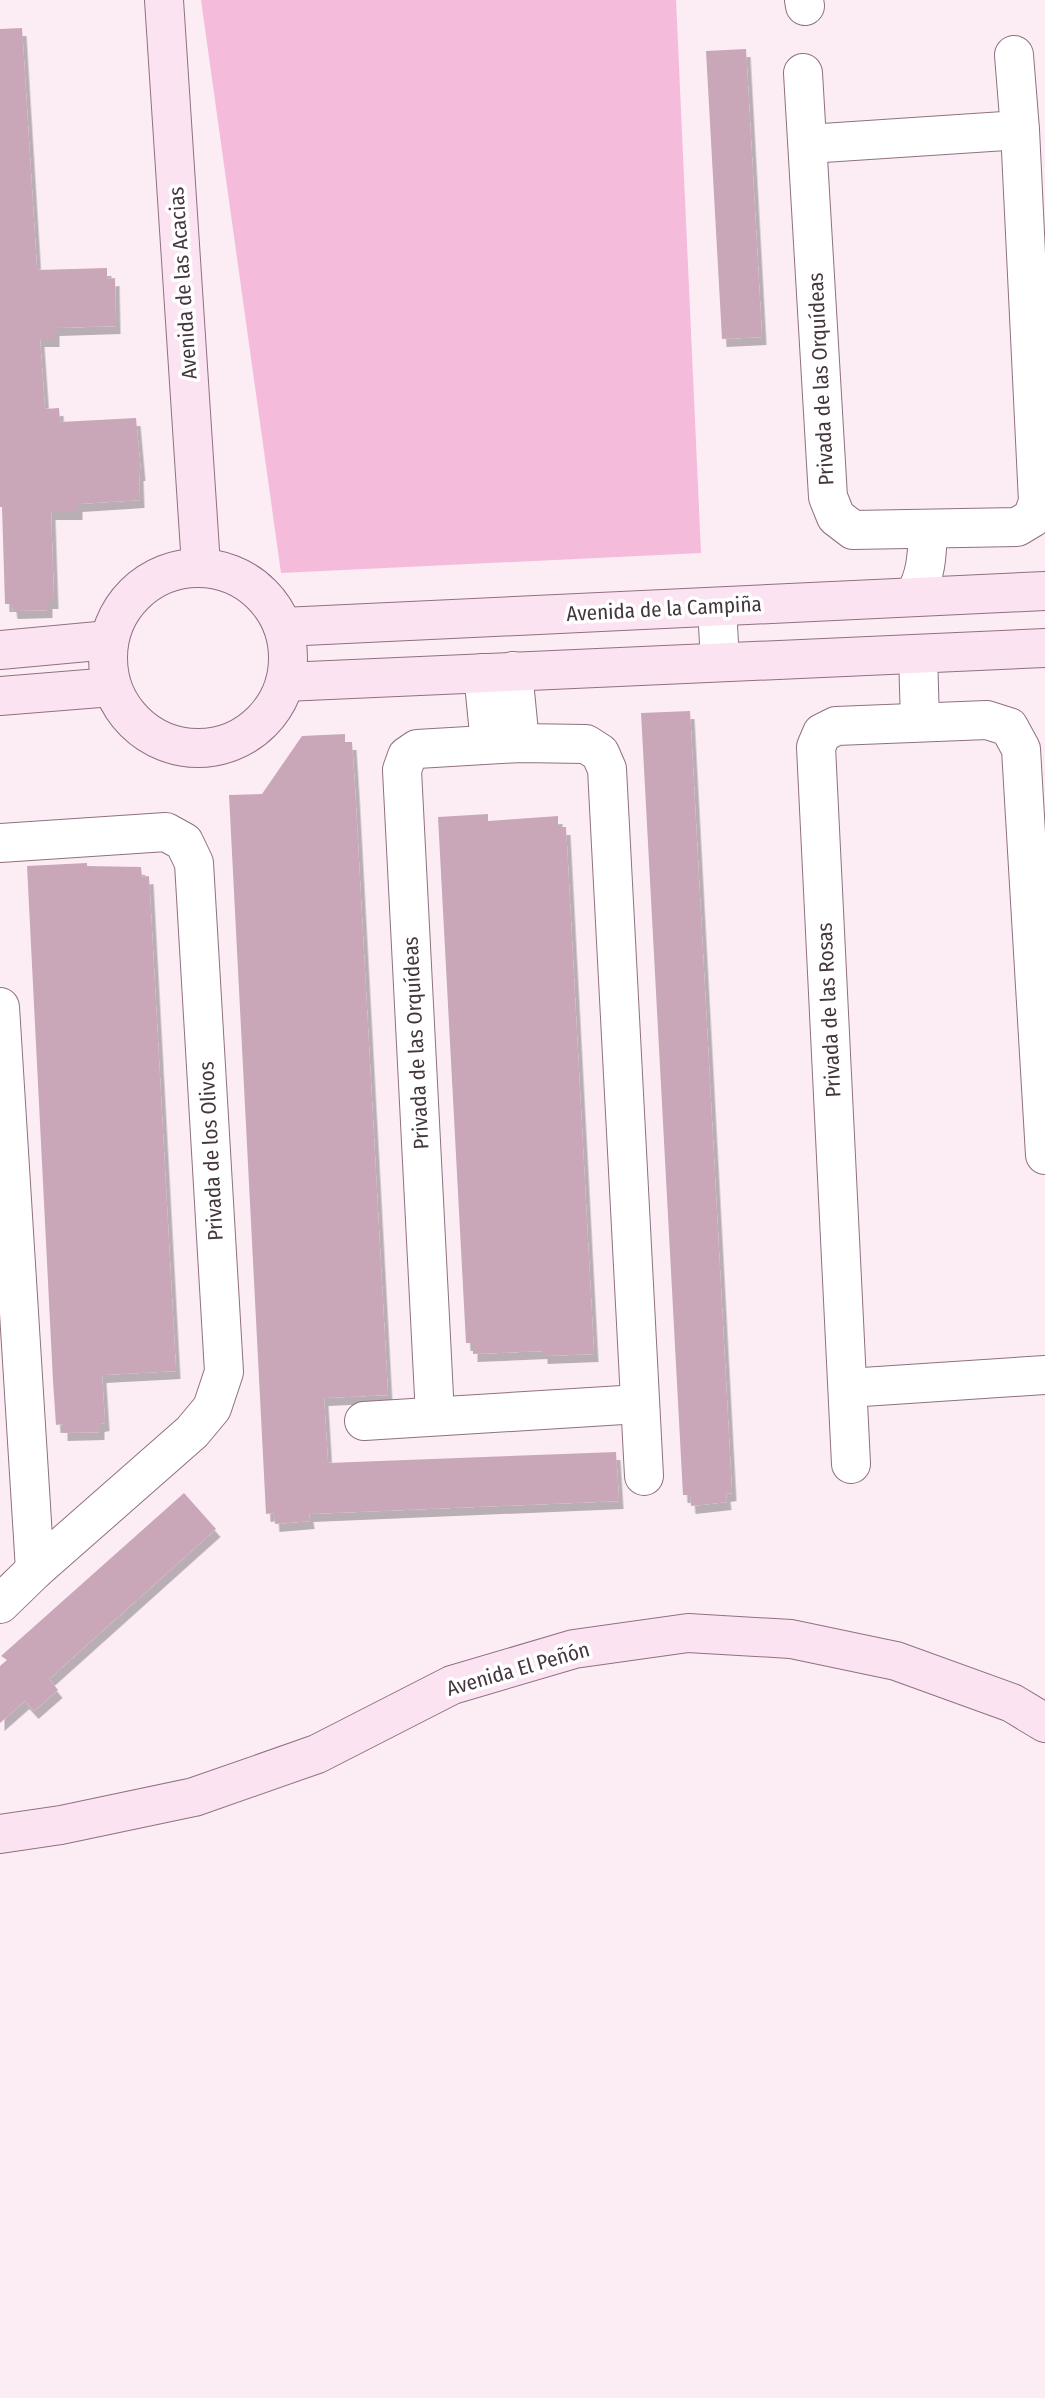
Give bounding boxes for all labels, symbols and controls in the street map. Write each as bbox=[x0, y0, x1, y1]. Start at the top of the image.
street label: Avenida de las Acacias bbox=[163, 186, 203, 380]
street label: Privada de las Orquídeas bbox=[802, 272, 840, 486]
street label: Avenida de la Campiña bbox=[566, 591, 762, 627]
street label: Privada de las Rosas bbox=[811, 922, 847, 1098]
street label: Privada de las Orquídeas bbox=[397, 936, 435, 1150]
street label: Privada de los Olivos bbox=[193, 1061, 229, 1241]
street label: Avenida El Peñón bbox=[443, 1636, 593, 1702]

